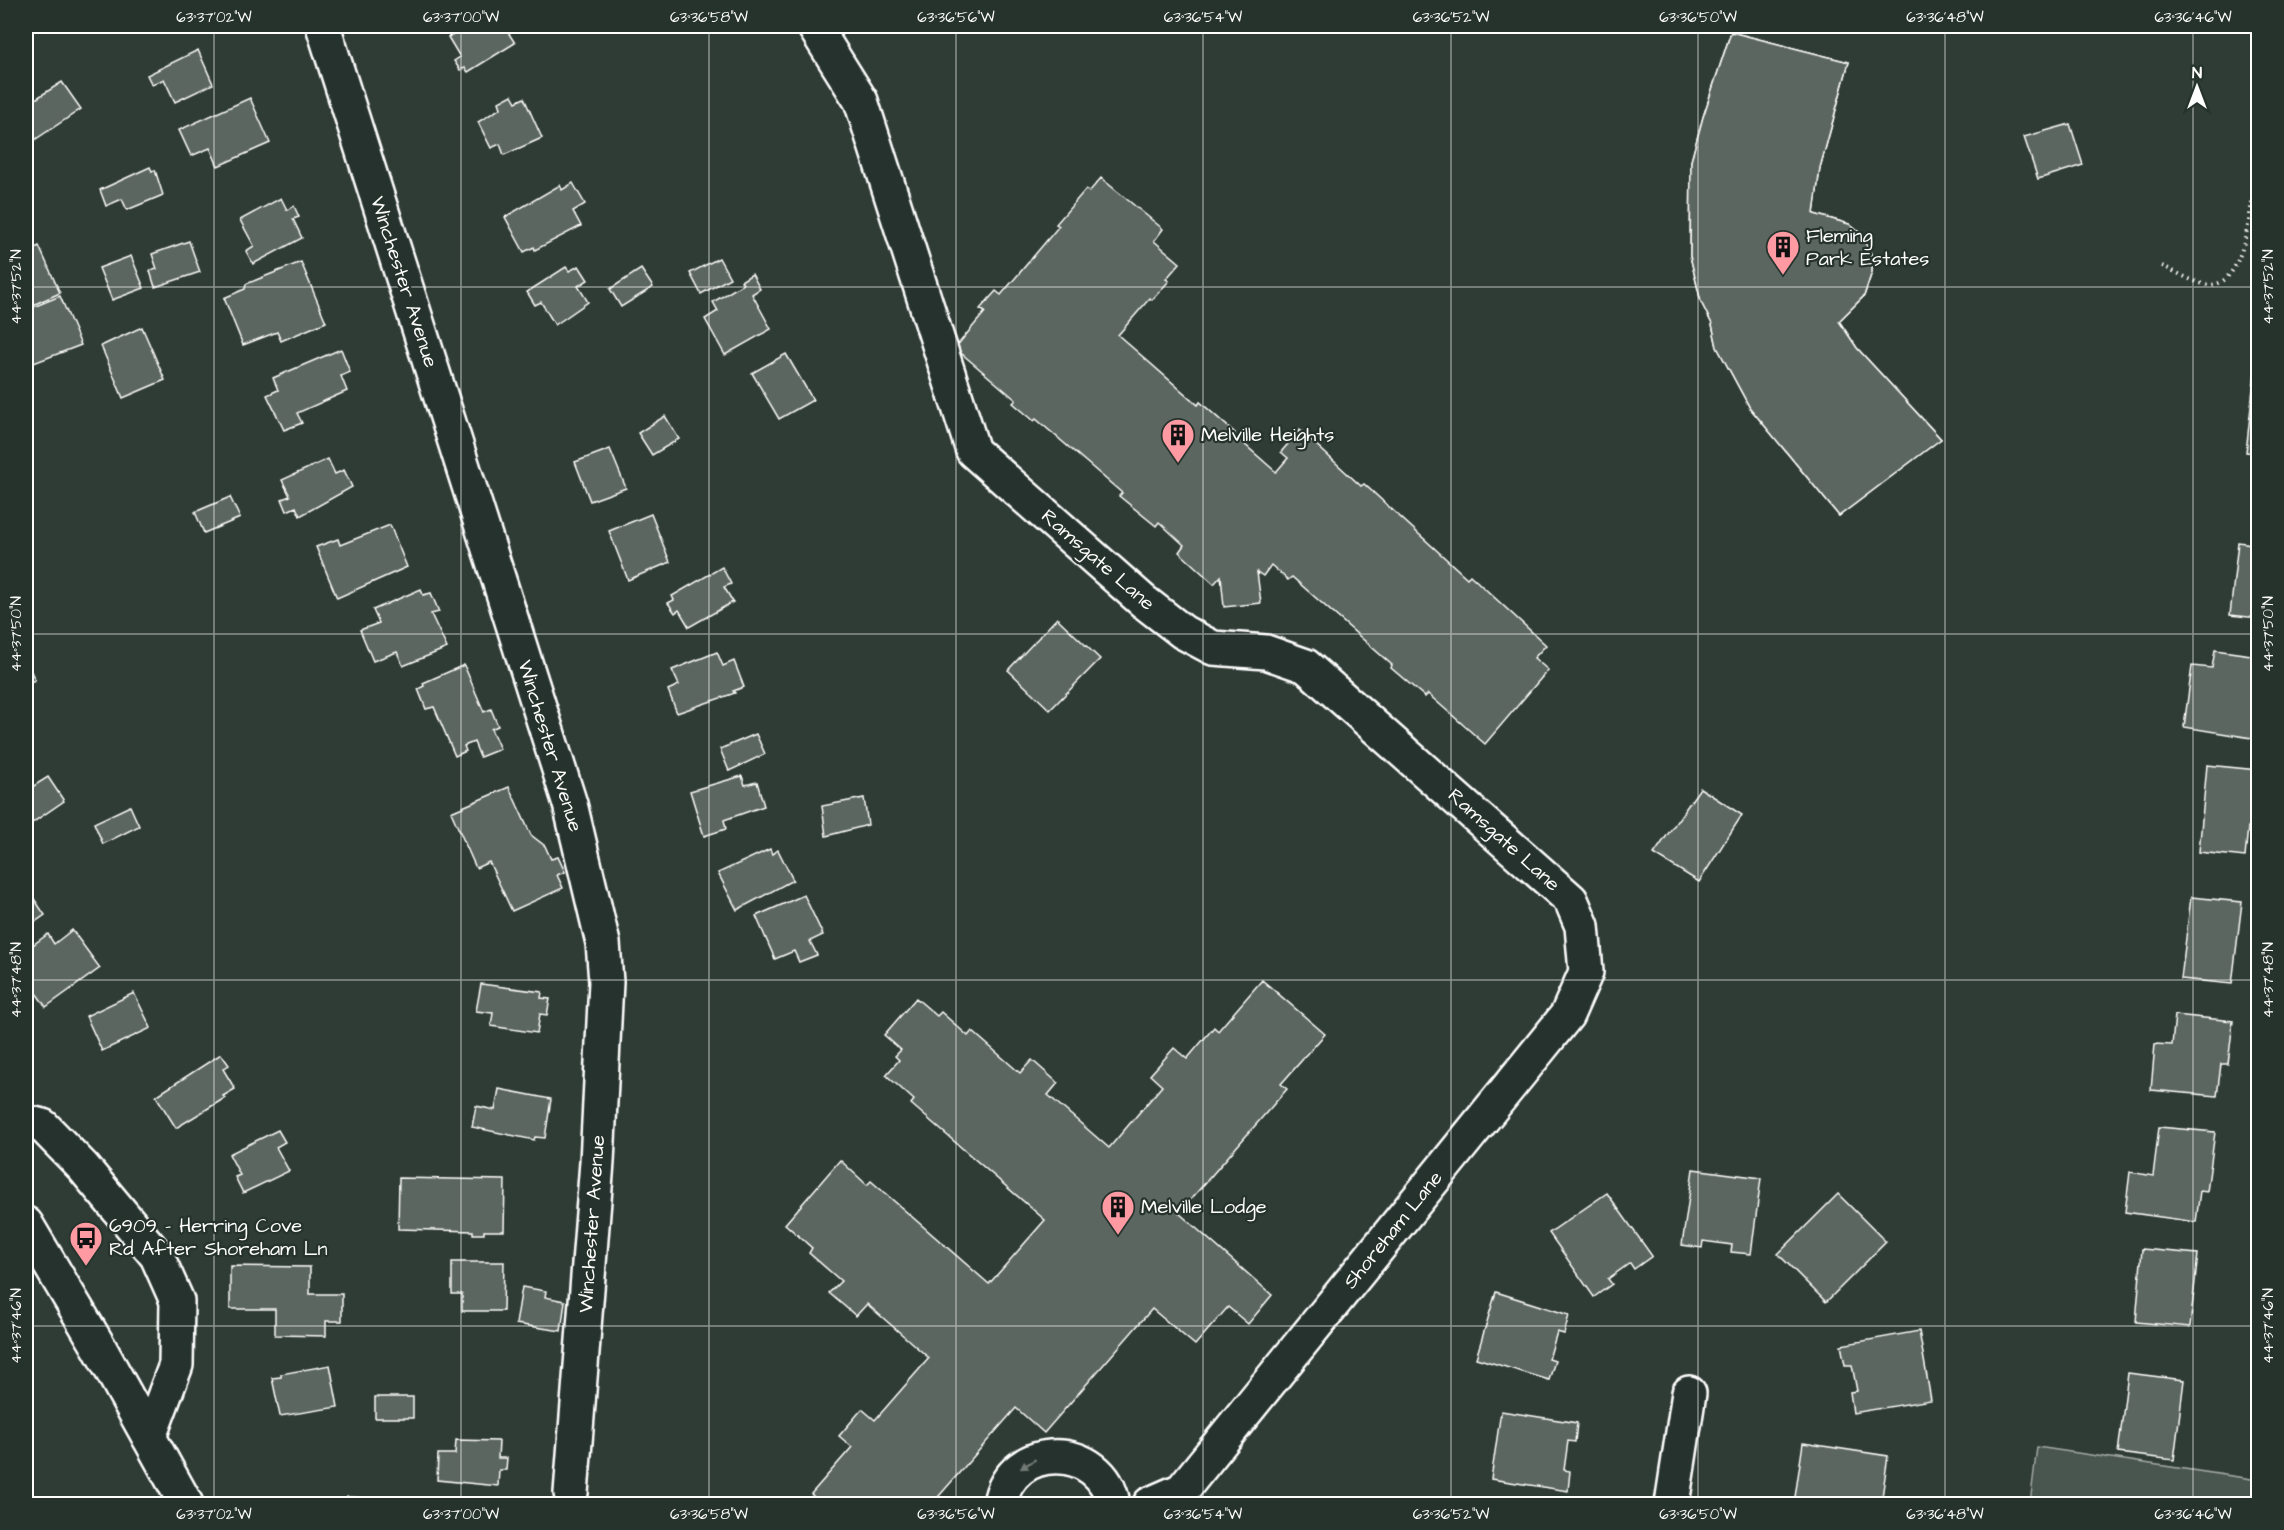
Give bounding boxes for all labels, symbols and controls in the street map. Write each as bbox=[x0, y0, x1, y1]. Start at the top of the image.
text: 63°37'02"W bbox=[176, 7, 252, 28]
text: 63°37'00"W bbox=[423, 7, 499, 28]
text: 63°36'58"W bbox=[670, 7, 748, 28]
text: 63°36'56"W bbox=[917, 7, 995, 28]
text: 63°36'54"W bbox=[1164, 7, 1242, 28]
text: 63°36'52"W bbox=[1413, 7, 1489, 28]
text: 63°36'50"W bbox=[1659, 7, 1737, 28]
text: 63°36'48"W bbox=[1906, 7, 1984, 28]
text: 63°36'46"W bbox=[2154, 7, 2232, 28]
north arrow bbox=[2167, 57, 2227, 117]
text: N bbox=[2192, 62, 2202, 84]
street label: Winchester Avenue bbox=[363, 193, 445, 371]
place label: Fleming Park Estates bbox=[1806, 222, 1929, 273]
building icon: Fleming Park Estates bbox=[1765, 229, 1801, 276]
text: 44°37'52"N bbox=[6, 249, 27, 325]
text: 44°37'52"N bbox=[2258, 249, 2279, 325]
building icon: Melville Heights bbox=[1160, 417, 1196, 464]
place label: Melville Heights bbox=[1201, 421, 1334, 450]
street label: Ramsgate Lane bbox=[1034, 503, 1161, 618]
text: 44°37'50"N bbox=[6, 596, 27, 672]
text: 44°37'50"N bbox=[2258, 596, 2279, 672]
street label: Winchester Avenue bbox=[511, 657, 589, 835]
street label: Ramsgate Lane bbox=[1441, 782, 1566, 899]
text: 44°37'48"N bbox=[6, 942, 27, 1018]
text: 44°37'48"N bbox=[2258, 942, 2279, 1018]
street label: Winchester Avenue bbox=[572, 1134, 612, 1314]
street label: Shoreham Lane bbox=[1337, 1165, 1449, 1295]
building icon: Melville Lodge bbox=[1100, 1189, 1136, 1236]
place label: Melville Lodge bbox=[1141, 1193, 1267, 1222]
place label: 6909 - Herring Cove Rd After Shoreham Ln bbox=[109, 1212, 328, 1263]
bus stop icon: 6909 - Herring Cove Rd After Shoreham Ln bbox=[68, 1220, 104, 1267]
text: 44°37'46"N bbox=[6, 1288, 27, 1364]
text: 44°37'46"N bbox=[2258, 1288, 2279, 1364]
one-way arrow bbox=[1020, 1459, 1036, 1470]
text: 63°37'02"W bbox=[176, 1504, 252, 1525]
text: 63°37'00"W bbox=[423, 1504, 499, 1525]
text: 63°36'58"W bbox=[670, 1504, 748, 1525]
text: 63°36'56"W bbox=[917, 1504, 995, 1525]
text: 63°36'54"W bbox=[1164, 1504, 1242, 1525]
text: 63°36'52"W bbox=[1413, 1504, 1489, 1525]
text: 63°36'50"W bbox=[1659, 1504, 1737, 1525]
text: 63°36'48"W bbox=[1906, 1504, 1984, 1525]
text: 63°36'46"W bbox=[2154, 1504, 2232, 1525]

